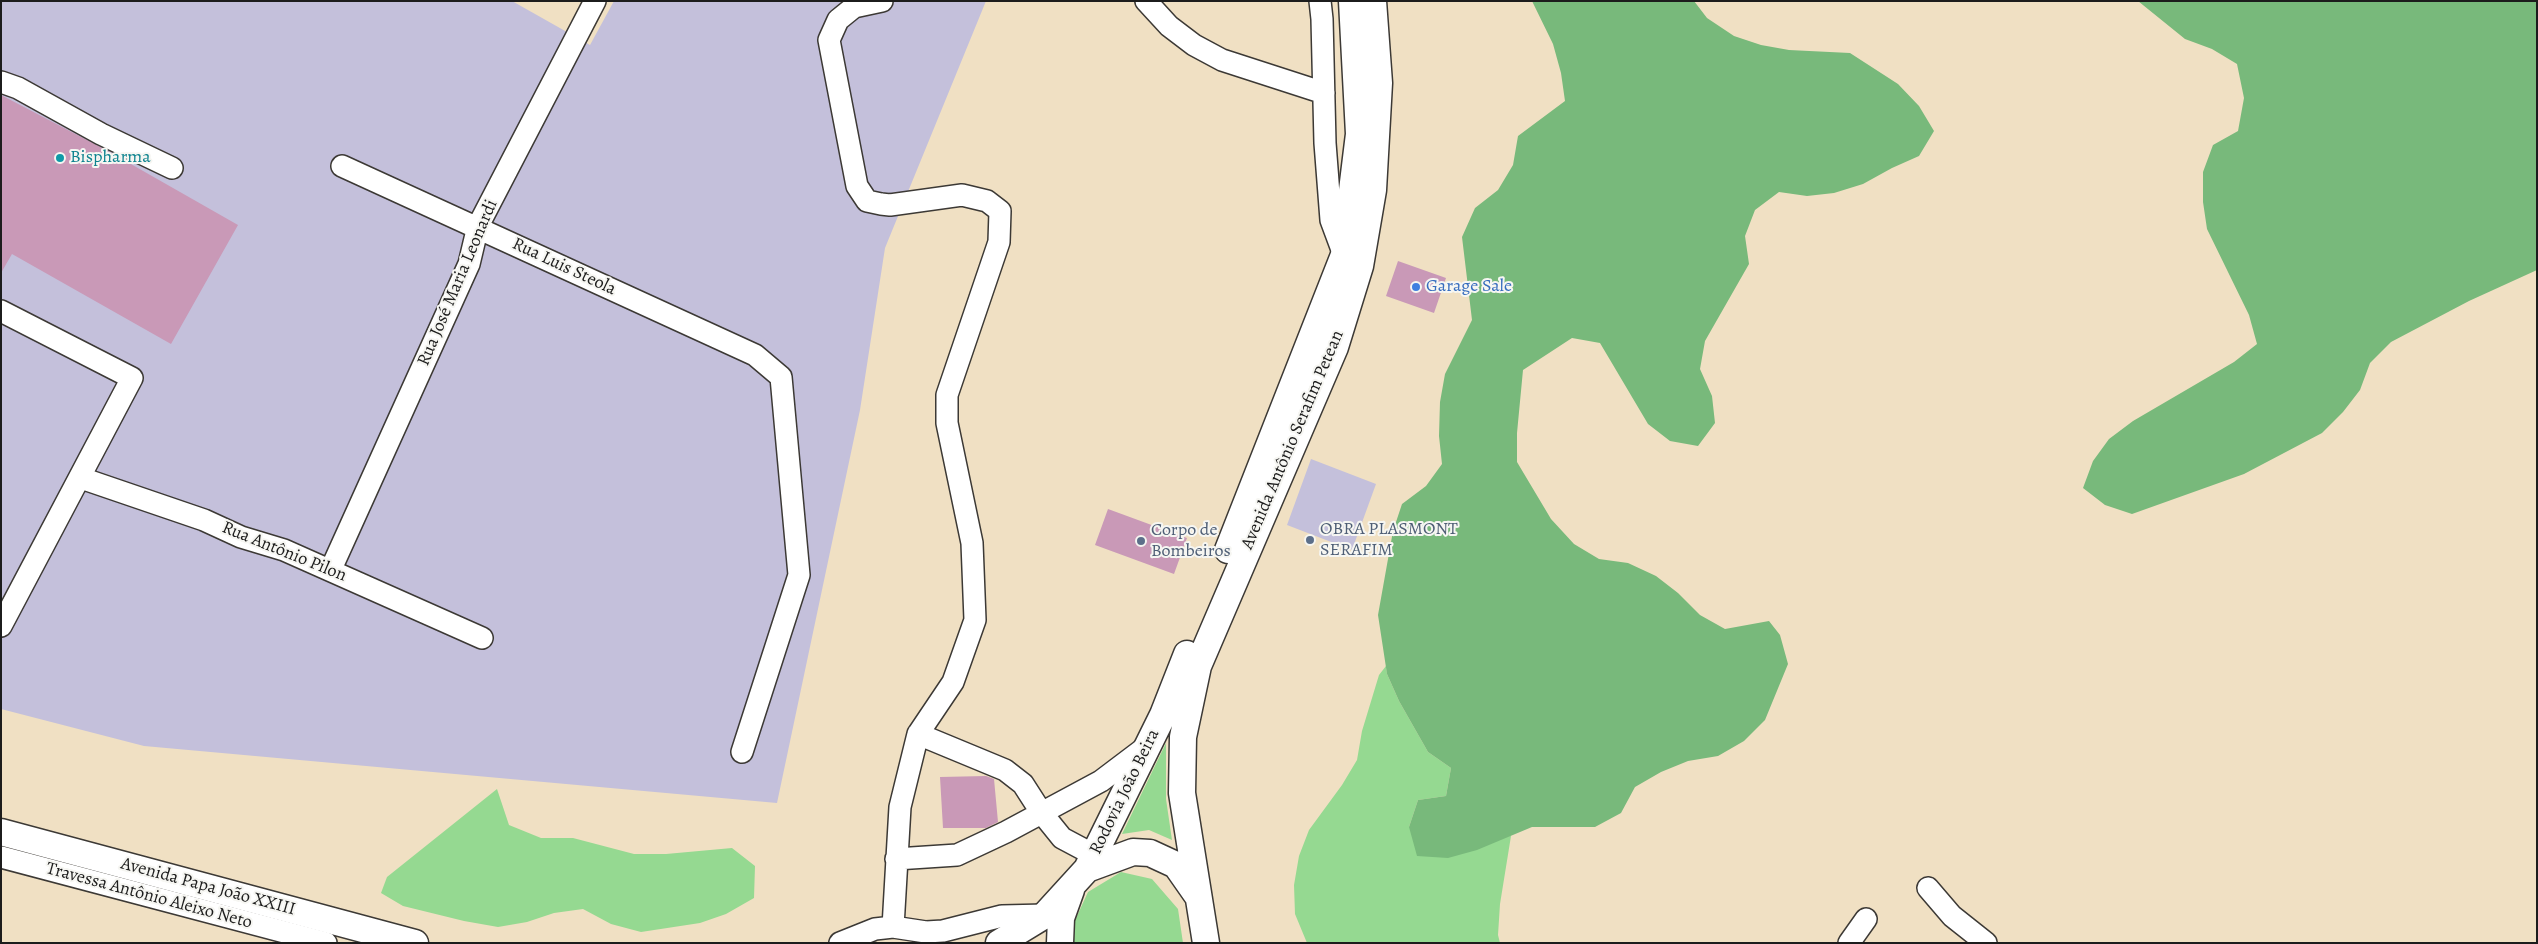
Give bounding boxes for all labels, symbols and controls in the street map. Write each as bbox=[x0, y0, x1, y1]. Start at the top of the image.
place label: Bispharma bbox=[70, 147, 151, 169]
marker: Bispharma bbox=[54, 152, 66, 164]
street label: Rua José Maria Leonardi bbox=[413, 197, 503, 369]
street label: Rua Luis Steola bbox=[509, 234, 619, 300]
place label: Garage Sale bbox=[1426, 276, 1512, 298]
marker: Garage Sale bbox=[1410, 281, 1422, 293]
street label: Avenida Antônio Serafim Petean bbox=[1237, 327, 1349, 553]
street label: Rua Antônio Pilon bbox=[218, 517, 350, 587]
place label: OBRA PLASMONT SERAFIM bbox=[1320, 519, 1458, 562]
place label: Corpo de Bombeiros bbox=[1151, 520, 1231, 562]
marker: OBRA PLASMONT SERAFIM bbox=[1304, 534, 1316, 546]
marker: Corpo de Bombeiros bbox=[1135, 535, 1147, 547]
street label: Rodovia João Beira bbox=[1085, 726, 1165, 858]
street label: Avenida Papa João XXIII bbox=[118, 853, 298, 921]
street label: Travessa Antônio Aleixo Neto bbox=[44, 858, 254, 934]

